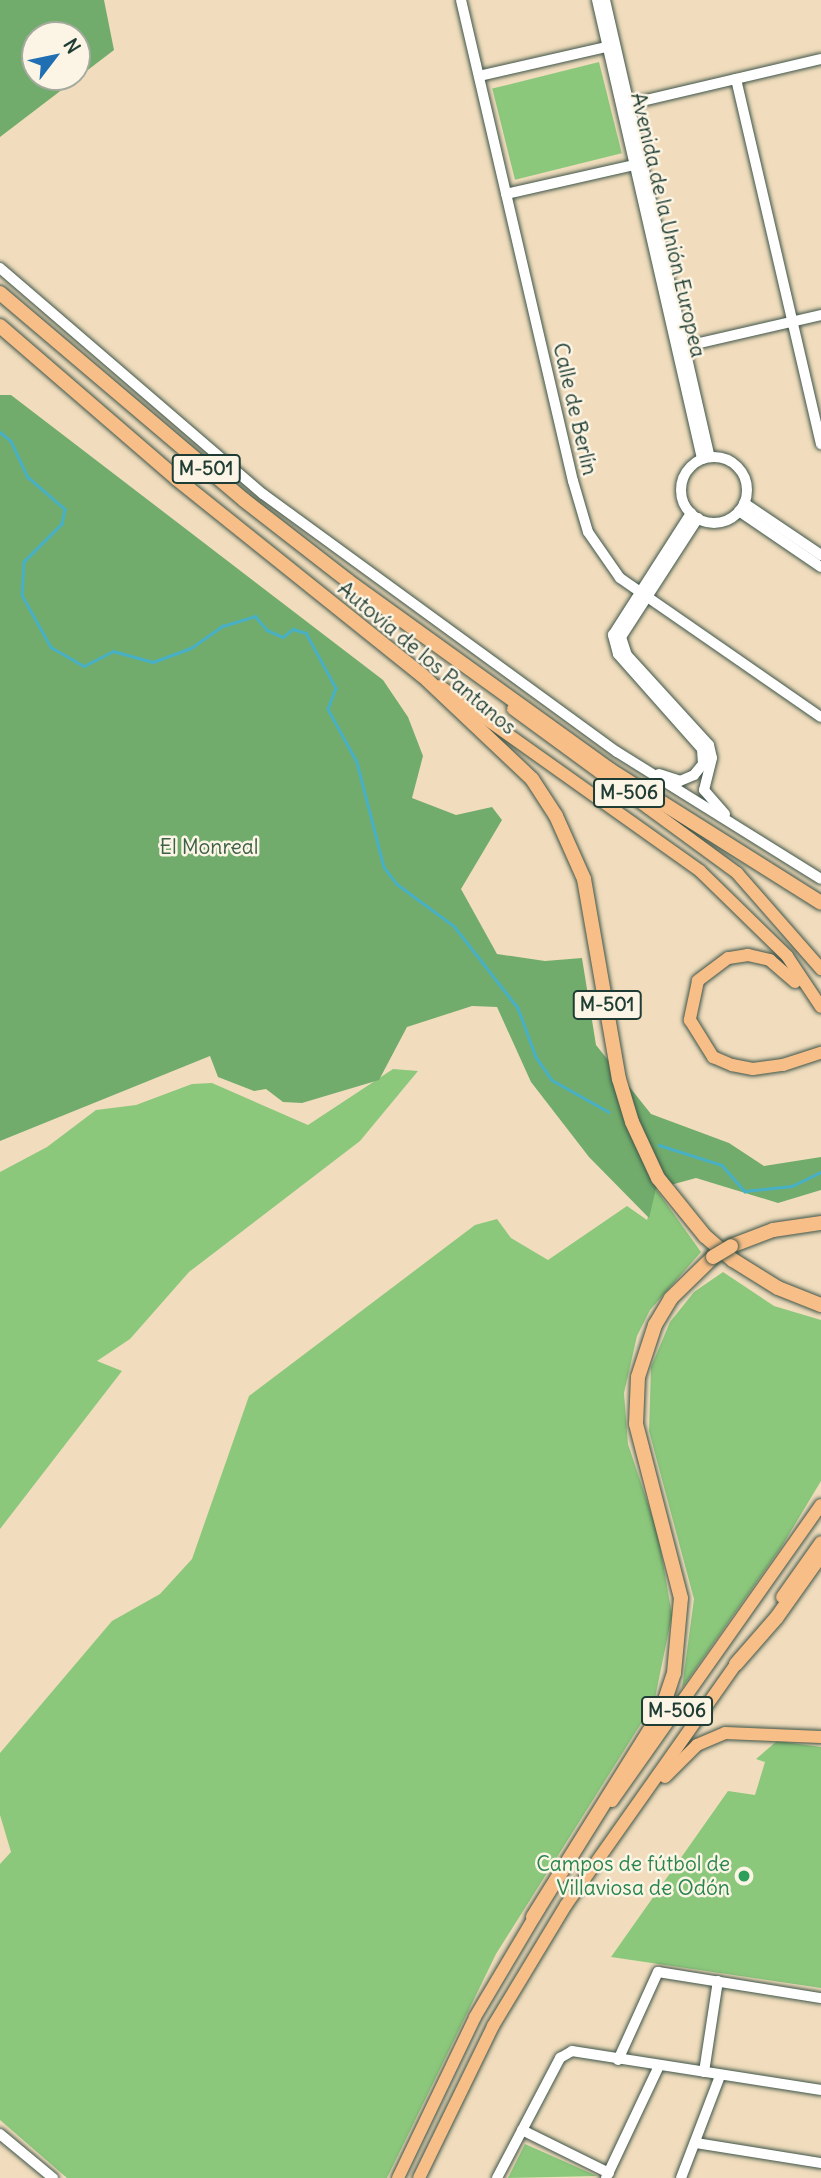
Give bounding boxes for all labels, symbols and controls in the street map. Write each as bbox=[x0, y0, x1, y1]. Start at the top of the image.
north arrow bbox=[21, 21, 91, 91]
text: N bbox=[58, 34, 86, 58]
street label: Avenida de la Unión Europea bbox=[625, 90, 711, 360]
street label: Calle de Berlín bbox=[548, 340, 602, 478]
road number: M-501 bbox=[171, 454, 241, 484]
street label: Autovía de los Pantanos bbox=[333, 576, 521, 740]
road number: M-506 bbox=[592, 778, 666, 808]
park label: El Monreal bbox=[160, 834, 258, 860]
road number: M-501 bbox=[572, 990, 642, 1021]
road number: M-506 bbox=[640, 1695, 714, 1726]
place label: Campos de fútbol de Villaviosa de Odón bbox=[536, 1851, 730, 1901]
marker: Campos de fútbol de Villaviosa de Odón bbox=[736, 1868, 752, 1884]

